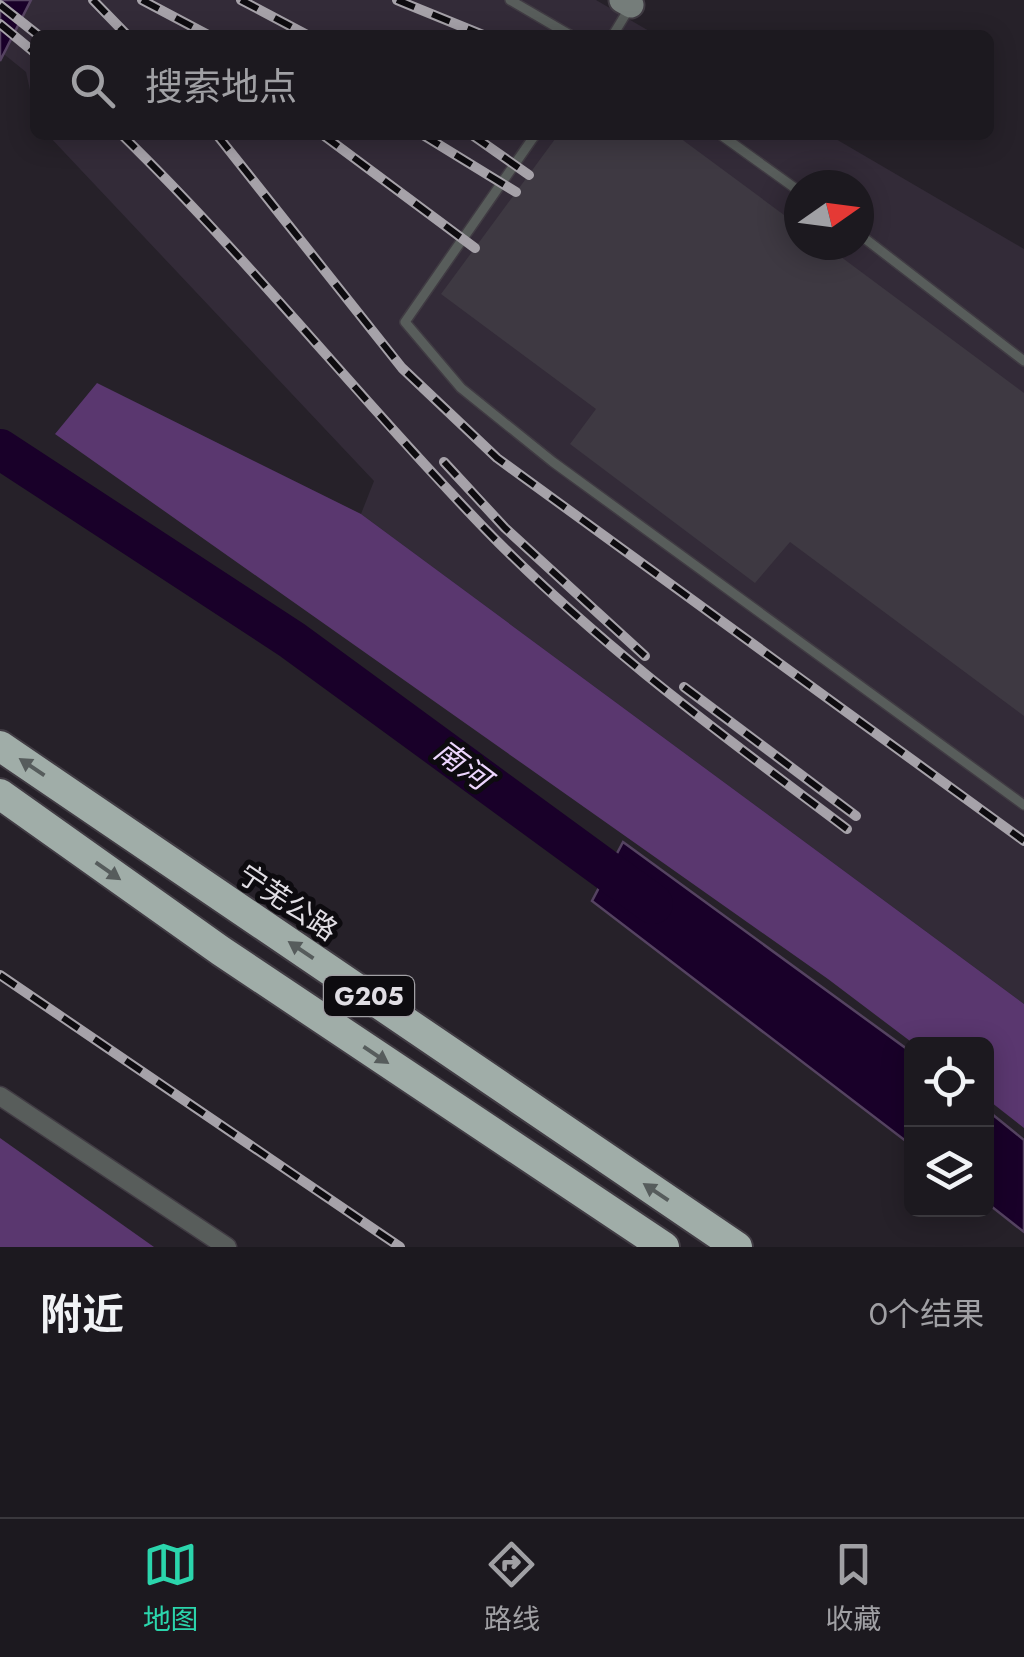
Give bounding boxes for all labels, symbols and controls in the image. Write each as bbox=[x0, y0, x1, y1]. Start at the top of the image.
search box bbox=[30, 30, 994, 140]
icon: search bbox=[65, 58, 120, 113]
text: 搜索地点 bbox=[145, 59, 297, 114]
north arrow bbox=[784, 170, 874, 260]
water label: 南河 bbox=[425, 729, 503, 803]
one-way arrow bbox=[19, 759, 46, 777]
street label: 宁芜公路 bbox=[230, 854, 346, 951]
one-way arrow bbox=[95, 861, 121, 880]
one-way arrow bbox=[287, 941, 314, 960]
road number: G205 bbox=[324, 976, 414, 1016]
map controls bbox=[904, 1037, 994, 1217]
button: locate bbox=[904, 1037, 994, 1127]
one-way arrow bbox=[362, 1045, 390, 1063]
button: layers bbox=[904, 1127, 994, 1217]
one-way arrow bbox=[643, 1183, 670, 1202]
text: 附近 bbox=[40, 1284, 124, 1345]
text: 0个结果 bbox=[869, 1291, 984, 1337]
tab: 地图 bbox=[143, 1537, 199, 1640]
tab: 路线 bbox=[484, 1537, 540, 1640]
tab: 收藏 bbox=[825, 1537, 881, 1640]

